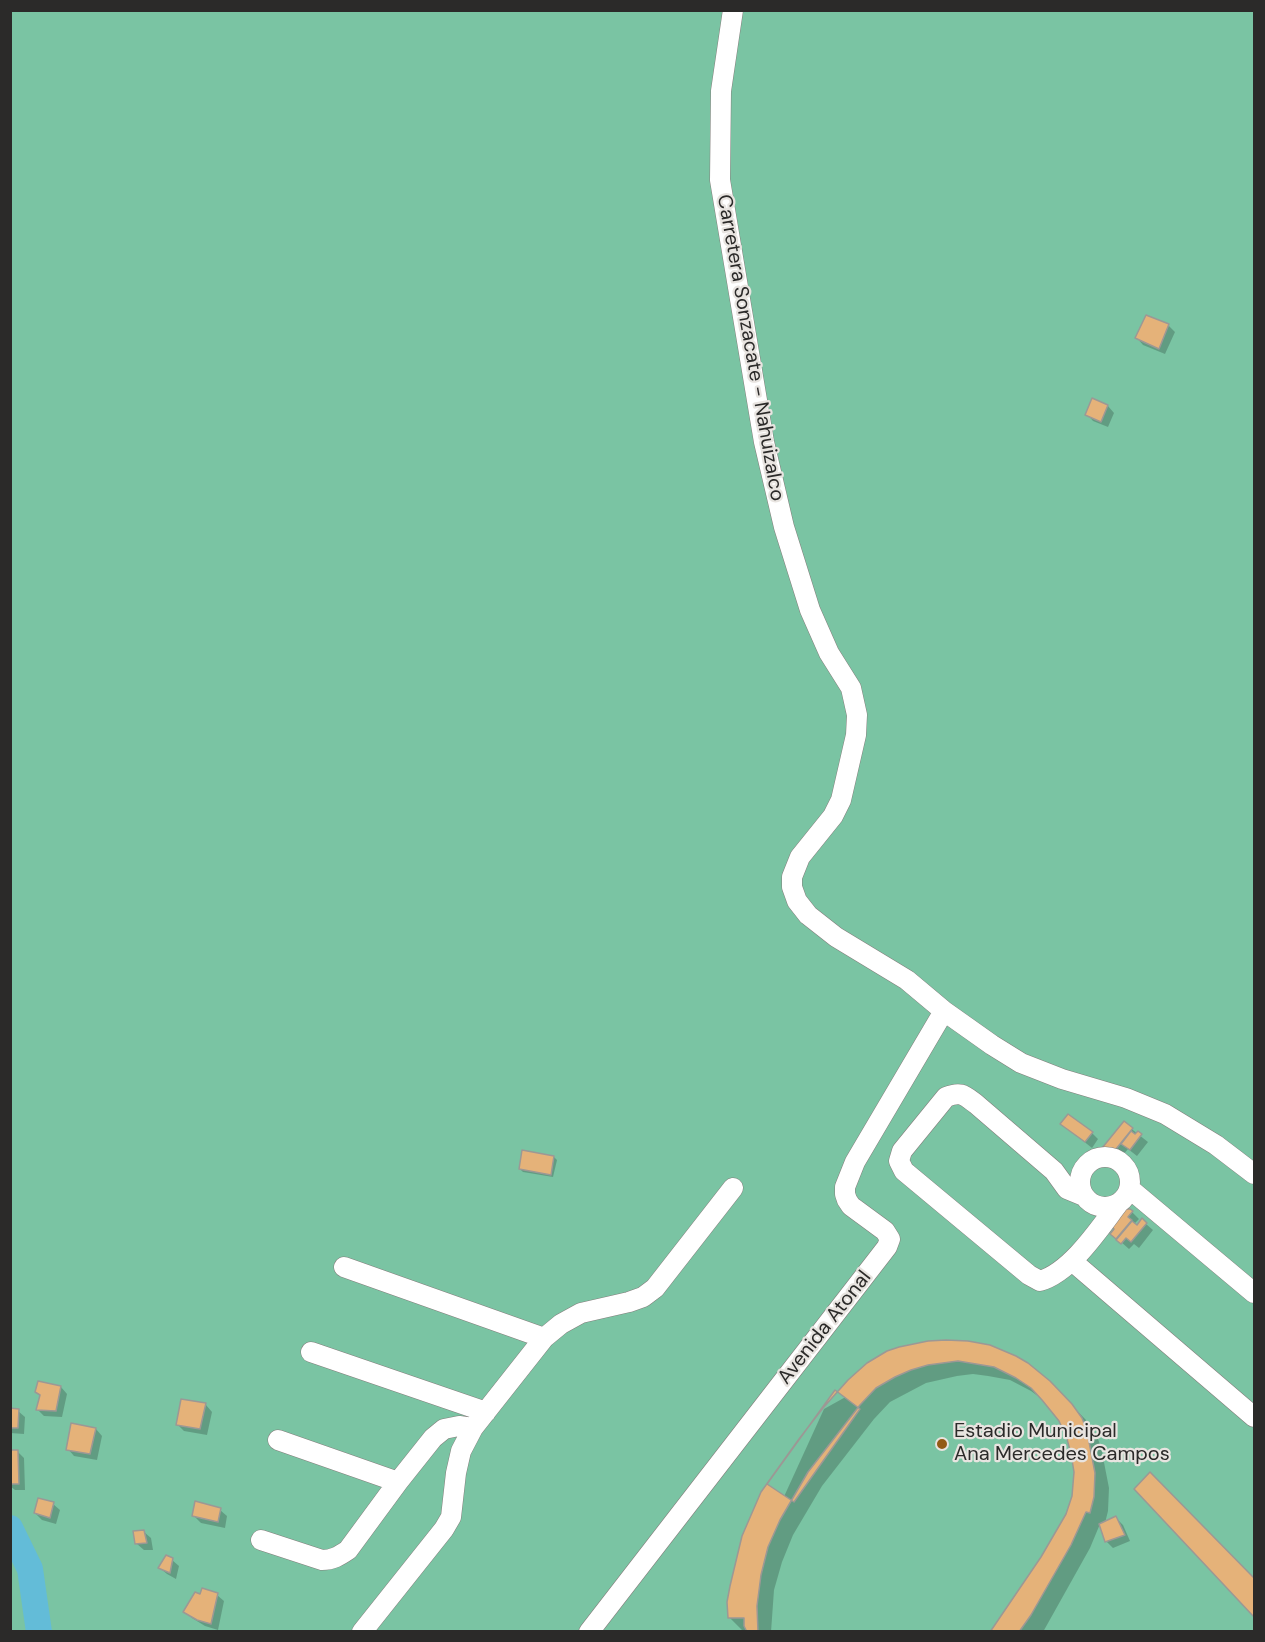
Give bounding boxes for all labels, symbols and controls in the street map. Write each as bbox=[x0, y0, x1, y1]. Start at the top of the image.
street label: Carretera Sonzacate - Nahuizalco bbox=[711, 193, 789, 503]
street label: Avenida Atonal bbox=[773, 1266, 877, 1390]
place label: Estadio Municipal Ana Mercedes Campos bbox=[954, 1420, 1170, 1467]
marker: Estadio Municipal Ana Mercedes Campos bbox=[935, 1437, 949, 1451]

